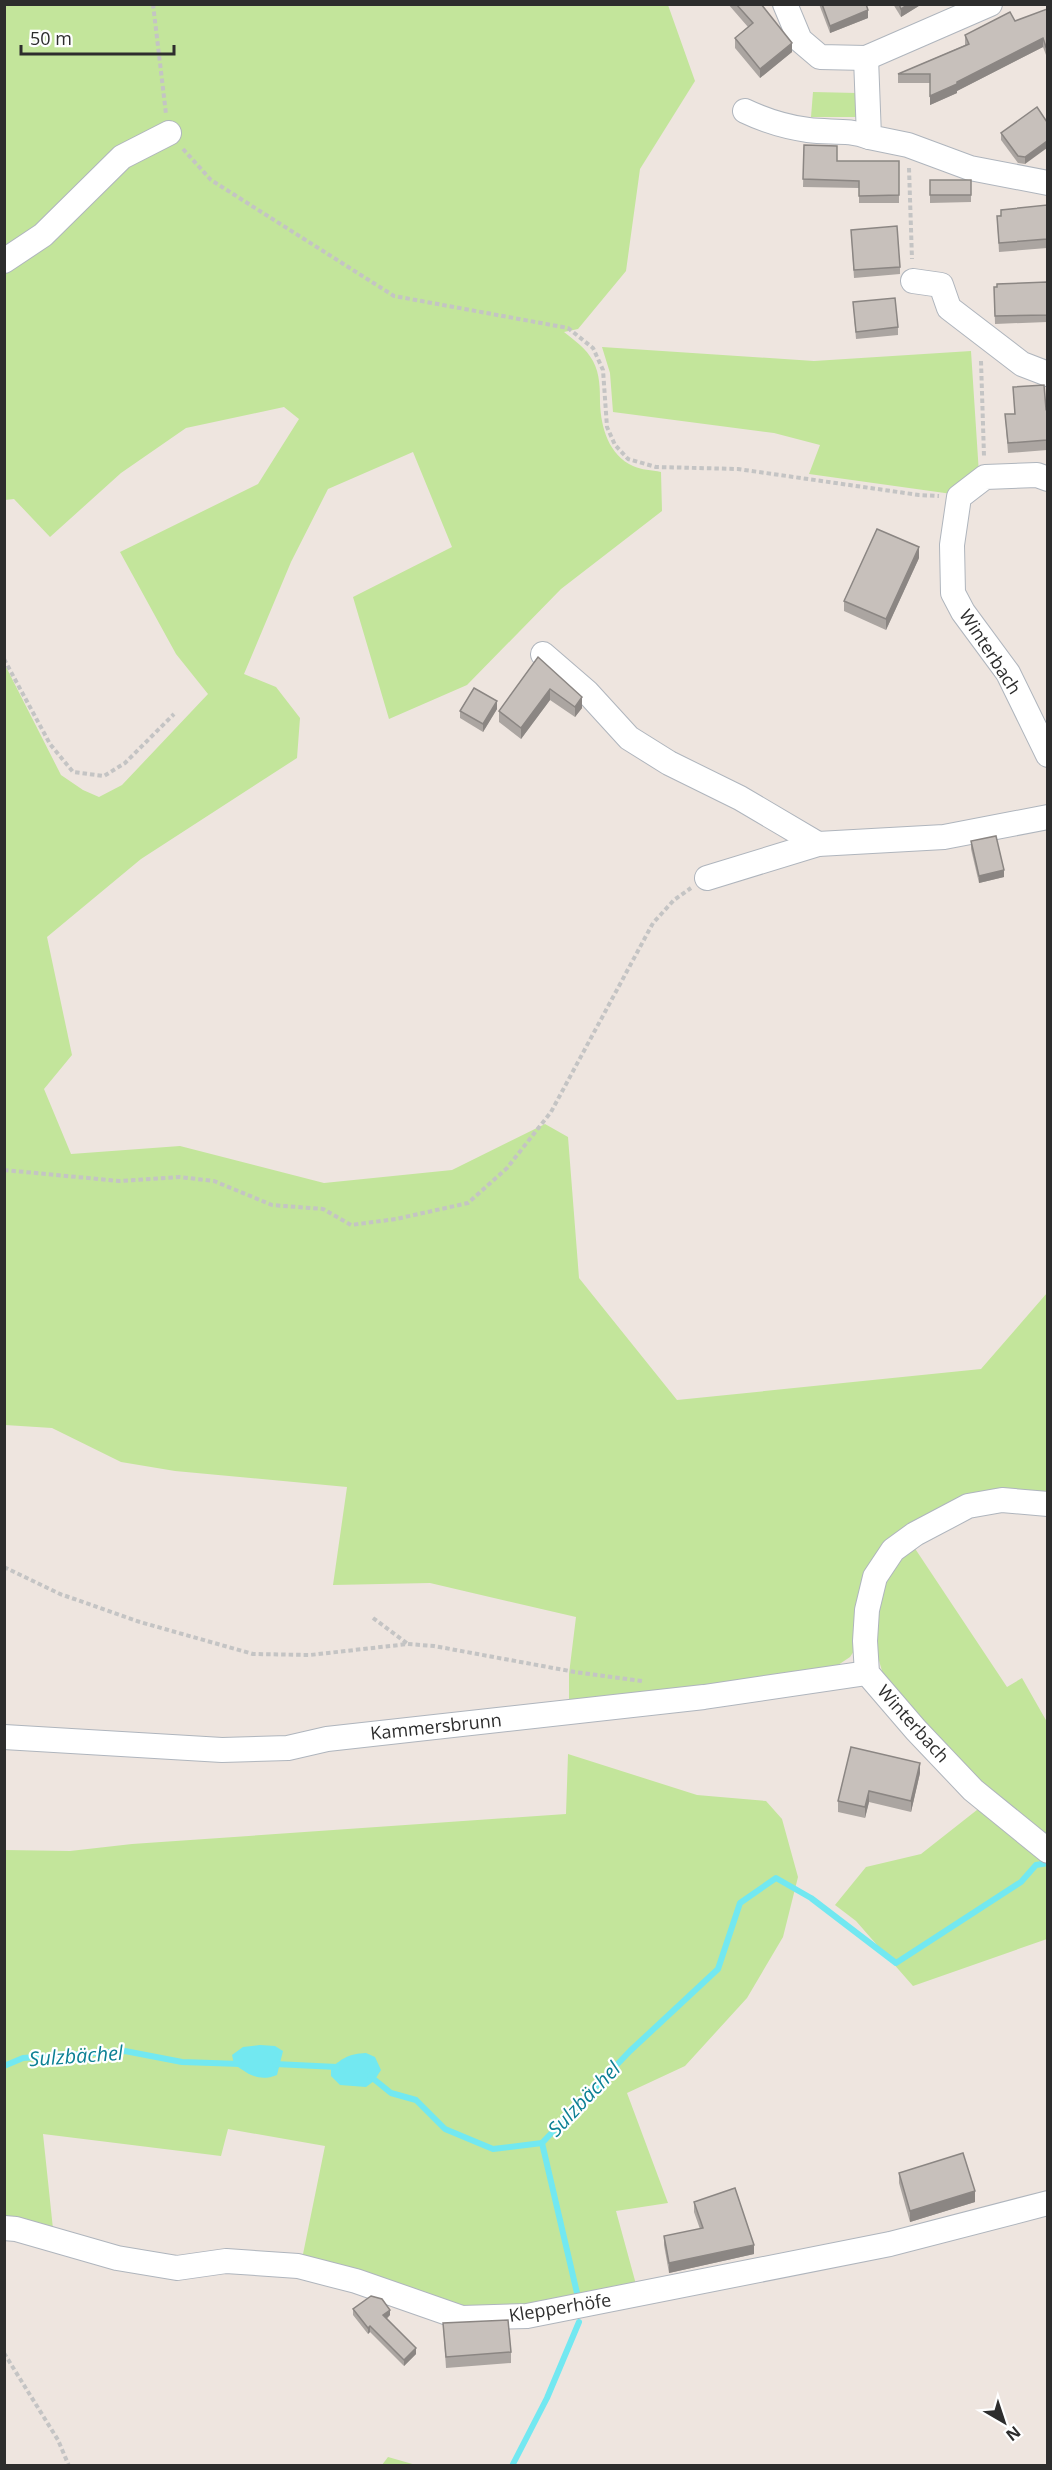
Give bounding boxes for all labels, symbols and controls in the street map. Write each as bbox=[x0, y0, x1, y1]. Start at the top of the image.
scale bar bbox=[21, 18, 174, 56]
text: 50 m bbox=[30, 26, 72, 50]
street label: Winterbach bbox=[954, 604, 1027, 699]
street label: Winterbach bbox=[872, 1679, 955, 1767]
street label: Kammersbrunn bbox=[369, 1707, 503, 1745]
water label: Sulzbächel bbox=[28, 2039, 125, 2072]
water label: Sulzbächel bbox=[541, 2055, 627, 2142]
street label: Klepperhöfe bbox=[507, 2287, 613, 2327]
north arrow bbox=[974, 2392, 1034, 2452]
text: N bbox=[1001, 2421, 1025, 2446]

